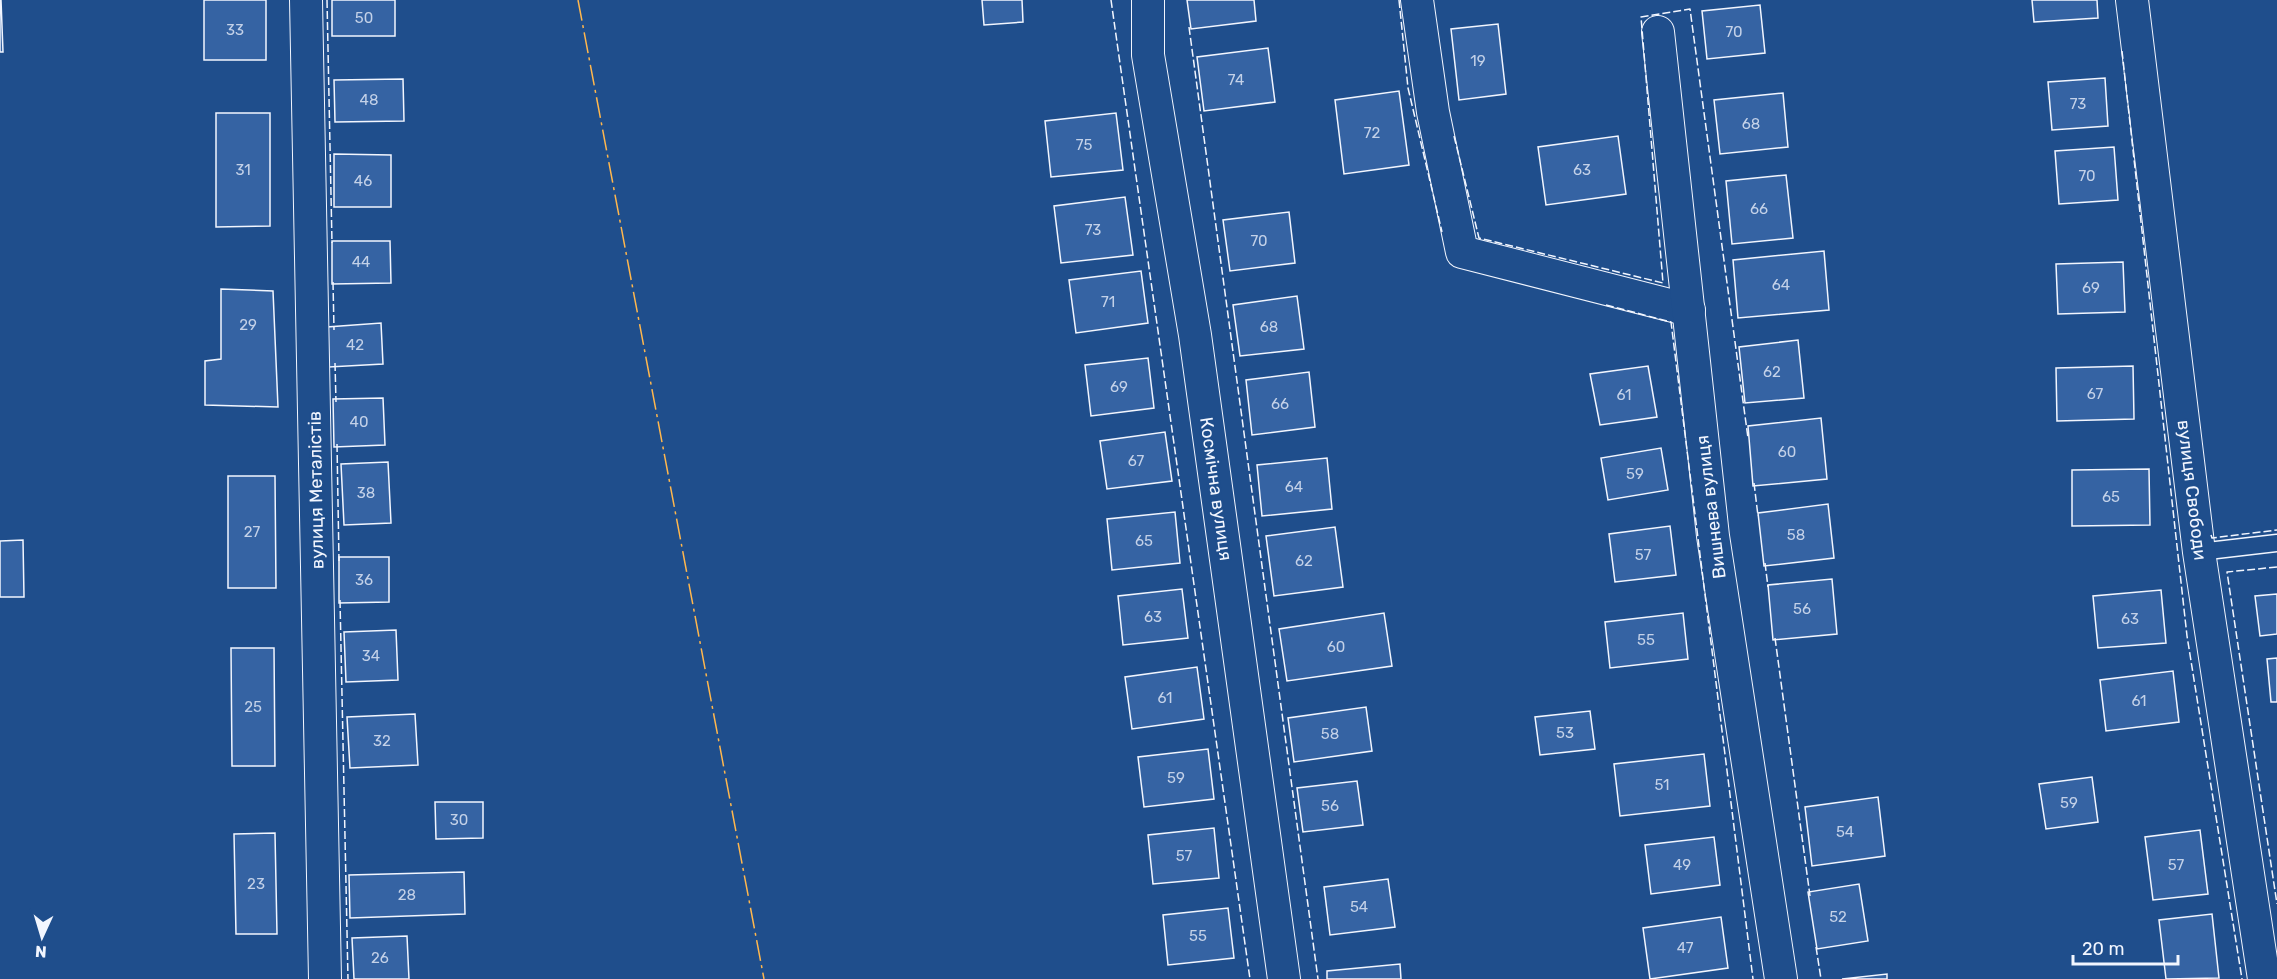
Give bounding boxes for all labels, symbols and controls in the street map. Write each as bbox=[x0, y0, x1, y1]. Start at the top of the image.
house number: 50 bbox=[355, 9, 373, 27]
house number: 33 bbox=[226, 21, 244, 39]
house number: 70 bbox=[1725, 23, 1743, 41]
house number: 19 bbox=[1470, 52, 1486, 70]
house number: 74 bbox=[1228, 71, 1244, 89]
house number: 48 bbox=[360, 91, 378, 109]
house number: 73 bbox=[2070, 95, 2086, 113]
house number: 68 bbox=[1742, 115, 1760, 133]
house number: 72 bbox=[1364, 124, 1380, 142]
house number: 75 bbox=[1076, 136, 1092, 154]
house number: 31 bbox=[235, 161, 251, 179]
house number: 63 bbox=[1573, 161, 1591, 179]
house number: 70 bbox=[2078, 167, 2096, 185]
house number: 46 bbox=[354, 172, 372, 190]
house number: 66 bbox=[1750, 200, 1768, 218]
house number: 73 bbox=[1085, 221, 1101, 239]
house number: 70 bbox=[1250, 232, 1268, 250]
house number: 44 bbox=[352, 253, 370, 271]
house number: 64 bbox=[1772, 276, 1790, 294]
house number: 69 bbox=[2082, 279, 2100, 297]
house number: 71 bbox=[1101, 293, 1115, 311]
house number: 29 bbox=[239, 316, 257, 334]
house number: 68 bbox=[1260, 318, 1278, 336]
house number: 42 bbox=[346, 336, 364, 354]
house number: 62 bbox=[1763, 363, 1781, 381]
house number: 69 bbox=[1110, 378, 1128, 396]
house number: 67 bbox=[2087, 385, 2103, 403]
house number: 61 bbox=[1616, 386, 1632, 404]
house number: 66 bbox=[1271, 395, 1289, 413]
street label: вулиця Металістів bbox=[304, 411, 328, 569]
house number: 40 bbox=[350, 413, 368, 431]
street label: Космічна вулиця bbox=[1195, 416, 1237, 562]
street label: вулиця Свободи bbox=[2172, 419, 2212, 561]
street label: Вишнева вулиця bbox=[1691, 434, 1731, 580]
house number: 60 bbox=[1778, 443, 1796, 461]
house number: 67 bbox=[1128, 452, 1144, 470]
house number: 59 bbox=[1626, 465, 1644, 483]
house number: 64 bbox=[1285, 478, 1303, 496]
house number: 38 bbox=[357, 484, 375, 502]
house number: 65 bbox=[2102, 488, 2120, 506]
house number: 27 bbox=[244, 523, 261, 541]
house number: 58 bbox=[1787, 526, 1805, 544]
house number: 65 bbox=[1135, 532, 1153, 550]
house number: 57 bbox=[1635, 546, 1652, 564]
house number: 62 bbox=[1295, 552, 1313, 570]
house number: 36 bbox=[355, 571, 373, 589]
house number: 56 bbox=[1793, 600, 1811, 618]
house number: 63 bbox=[1144, 608, 1162, 626]
house number: 63 bbox=[2121, 610, 2139, 628]
house number: 55 bbox=[1637, 631, 1655, 649]
house number: 60 bbox=[1327, 638, 1345, 656]
house number: 34 bbox=[362, 647, 380, 665]
house number: 61 bbox=[1157, 689, 1173, 707]
house number: 61 bbox=[2131, 692, 2147, 710]
house number: 25 bbox=[244, 698, 262, 716]
house number: 53 bbox=[1556, 724, 1574, 742]
house number: 58 bbox=[1321, 725, 1339, 743]
house number: 32 bbox=[373, 732, 391, 750]
house number: 59 bbox=[1167, 769, 1185, 787]
house number: 51 bbox=[1654, 776, 1670, 794]
house number: 59 bbox=[2060, 794, 2078, 812]
house number: 56 bbox=[1321, 797, 1339, 815]
house number: 30 bbox=[450, 811, 468, 829]
house number: 54 bbox=[1836, 823, 1854, 841]
house number: 57 bbox=[1176, 847, 1193, 865]
house number: 49 bbox=[1673, 856, 1691, 874]
house number: 57 bbox=[2168, 856, 2185, 874]
house number: 23 bbox=[247, 875, 265, 893]
house number: 28 bbox=[398, 886, 416, 904]
house number: 54 bbox=[1350, 898, 1368, 916]
north arrow bbox=[12, 907, 72, 967]
house number: 52 bbox=[1829, 908, 1847, 926]
house number: 55 bbox=[1189, 927, 1207, 945]
scale bar bbox=[2073, 928, 2178, 966]
text: 20 m bbox=[2082, 938, 2124, 960]
house number: 47 bbox=[1677, 939, 1694, 957]
text: N bbox=[35, 942, 47, 961]
house number: 26 bbox=[371, 949, 389, 967]

